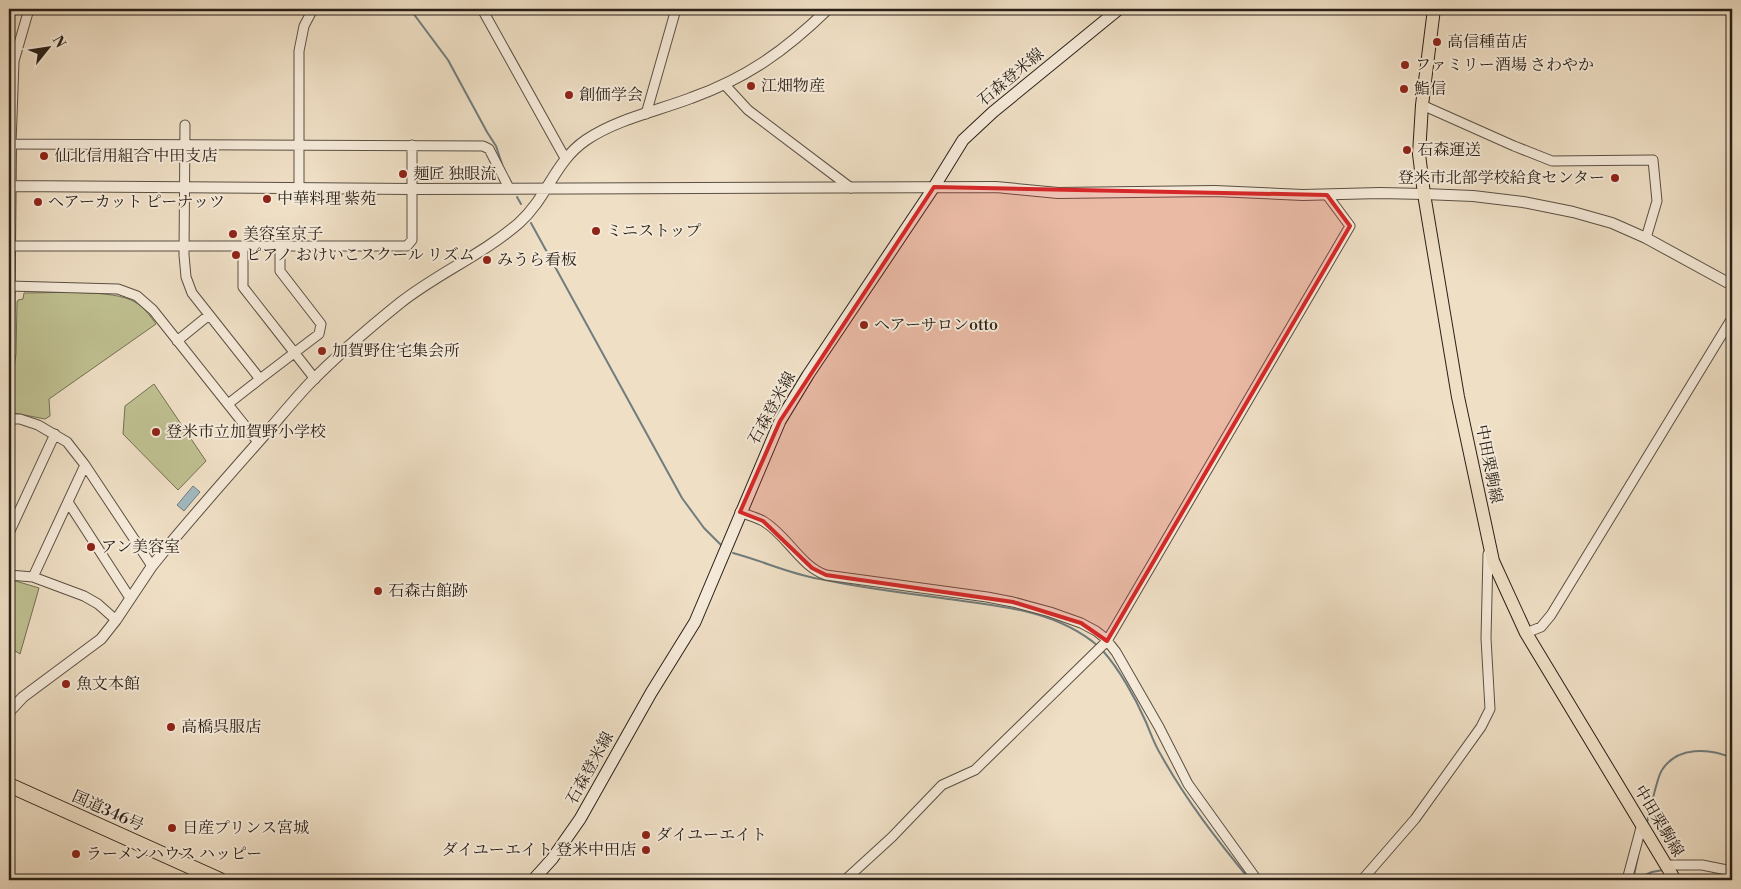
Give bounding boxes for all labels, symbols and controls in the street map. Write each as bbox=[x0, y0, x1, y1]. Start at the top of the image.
north arrow bbox=[22, 22, 72, 72]
place label: 高信種苗店 bbox=[1447, 32, 1527, 52]
text: N bbox=[48, 33, 69, 51]
marker: 高信種苗店 bbox=[1431, 36, 1443, 48]
street label: 石森登米線 bbox=[974, 44, 1048, 110]
place label: ファミリー酒場 さわやか bbox=[1415, 55, 1594, 75]
marker: ファミリー酒場 さわやか bbox=[1399, 59, 1411, 71]
place label: 江畑物産 bbox=[761, 76, 825, 96]
place label: 鮨信 bbox=[1414, 79, 1446, 99]
marker: 江畑物産 bbox=[745, 80, 757, 92]
marker: 鮨信 bbox=[1398, 83, 1410, 95]
place label: 創価学会 bbox=[579, 85, 643, 105]
marker: 創価学会 bbox=[563, 89, 575, 101]
place label: 石森運送 bbox=[1417, 140, 1481, 160]
marker: 石森運送 bbox=[1401, 144, 1413, 156]
place label: 仙北信用組合 中田支店 bbox=[54, 146, 217, 166]
marker: 仙北信用組合 中田支店 bbox=[38, 150, 50, 162]
place label: 麺匠 独眼流 bbox=[413, 164, 496, 184]
marker: 麺匠 独眼流 bbox=[397, 168, 409, 180]
place label: 登米市北部学校給食センター bbox=[1398, 168, 1605, 188]
marker: 登米市北部学校給食センター bbox=[1609, 172, 1621, 184]
place label: 中華料理 紫苑 bbox=[277, 189, 376, 209]
place label: ヘアーカット ピーナッツ bbox=[48, 192, 225, 212]
marker: 中華料理 紫苑 bbox=[261, 193, 273, 205]
marker: ヘアーカット ピーナッツ bbox=[32, 196, 44, 208]
place label: ミニストップ bbox=[606, 221, 702, 241]
place label: 美容室京子 bbox=[243, 224, 323, 244]
marker: ミニストップ bbox=[590, 225, 602, 237]
marker: 美容室京子 bbox=[227, 228, 239, 240]
place label: ピアノ おけいこスクール リズム bbox=[246, 245, 475, 265]
marker: ピアノ おけいこスクール リズム bbox=[230, 249, 242, 261]
place label: みうら看板 bbox=[497, 250, 577, 270]
marker: みうら看板 bbox=[481, 254, 493, 266]
place label: ヘアーサロンotto bbox=[874, 315, 998, 335]
marker: ヘアーサロンotto bbox=[858, 319, 870, 331]
place label: 加賀野住宅集会所 bbox=[332, 341, 460, 361]
marker: 加賀野住宅集会所 bbox=[316, 345, 328, 357]
street label: 石森登米線 bbox=[744, 368, 800, 448]
place label: 登米市立加賀野小学校 bbox=[166, 422, 326, 442]
street label: 中田栗駒線 bbox=[1472, 423, 1506, 505]
marker: 登米市立加賀野小学校 bbox=[150, 426, 162, 438]
place label: アン美容室 bbox=[101, 537, 180, 557]
marker: アン美容室 bbox=[85, 541, 97, 553]
place label: 石森古館跡 bbox=[388, 581, 468, 601]
marker: 石森古館跡 bbox=[372, 585, 384, 597]
place label: 魚文本館 bbox=[76, 674, 140, 694]
marker: 魚文本館 bbox=[60, 678, 72, 690]
place label: 高橋呉服店 bbox=[181, 717, 261, 737]
marker: 高橋呉服店 bbox=[165, 721, 177, 733]
street label: 石森登米線 bbox=[562, 728, 618, 808]
street label: 中田栗駒線 bbox=[1630, 782, 1688, 860]
street label: 国道346号 bbox=[69, 786, 147, 836]
place label: 日産プリンス宮城 bbox=[182, 818, 309, 838]
marker: 日産プリンス宮城 bbox=[166, 822, 178, 834]
place label: ダイユーエイト bbox=[656, 825, 767, 845]
marker: ダイユーエイト bbox=[640, 829, 652, 841]
place label: ダイユーエイト 登米中田店 bbox=[442, 840, 636, 860]
place label: ラーメンハウス ハッピー bbox=[86, 844, 262, 864]
marker: ダイユーエイト 登米中田店 bbox=[640, 844, 652, 856]
marker: ラーメンハウス ハッピー bbox=[70, 848, 82, 860]

